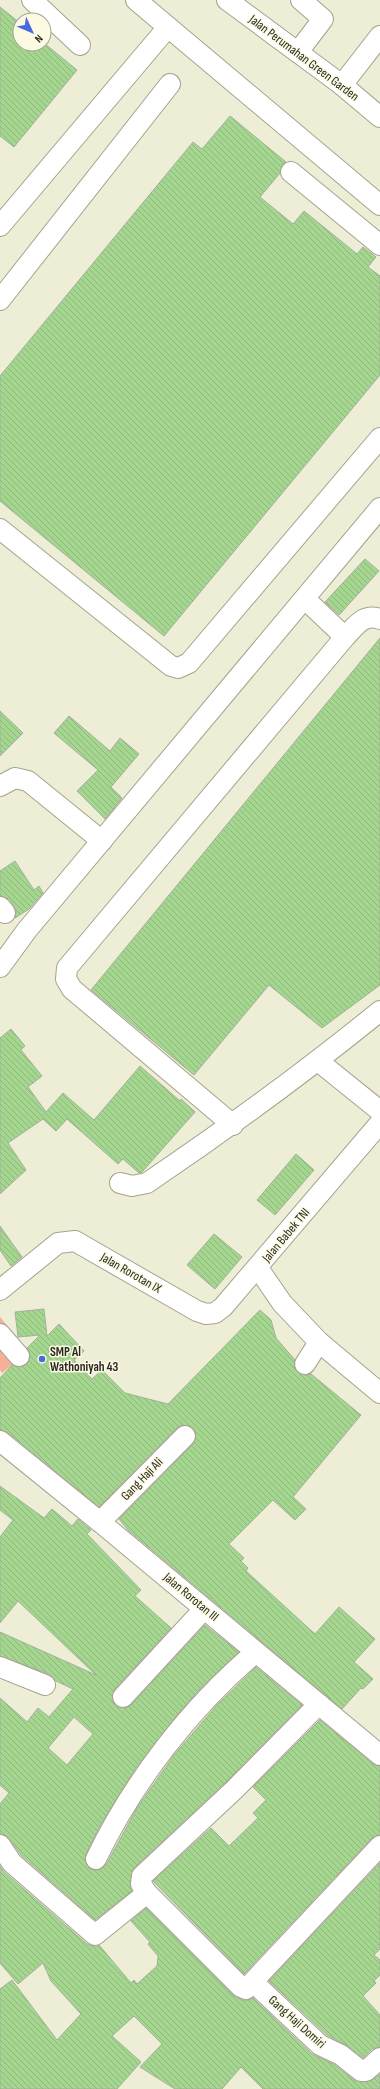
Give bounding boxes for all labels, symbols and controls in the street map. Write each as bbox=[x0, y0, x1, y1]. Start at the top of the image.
street label: Jalan Perumahan Green Garden bbox=[245, 11, 362, 105]
north arrow bbox=[12, 12, 52, 52]
text: N bbox=[32, 32, 46, 45]
street label: Jalan Babek TNI bbox=[258, 1205, 313, 1266]
street label: Jalan Rorotan IX bbox=[97, 1249, 165, 1297]
place label: SMP Al Wathoniyah 43 bbox=[50, 1344, 119, 1375]
marker: SMP Al Wathoniyah 43 bbox=[37, 1354, 47, 1364]
street label: Gang Haji Ali bbox=[118, 1454, 166, 1504]
street label: Jalan Rorotan III bbox=[159, 1569, 222, 1625]
street label: Gang Haji Domiri bbox=[265, 1992, 329, 2052]

